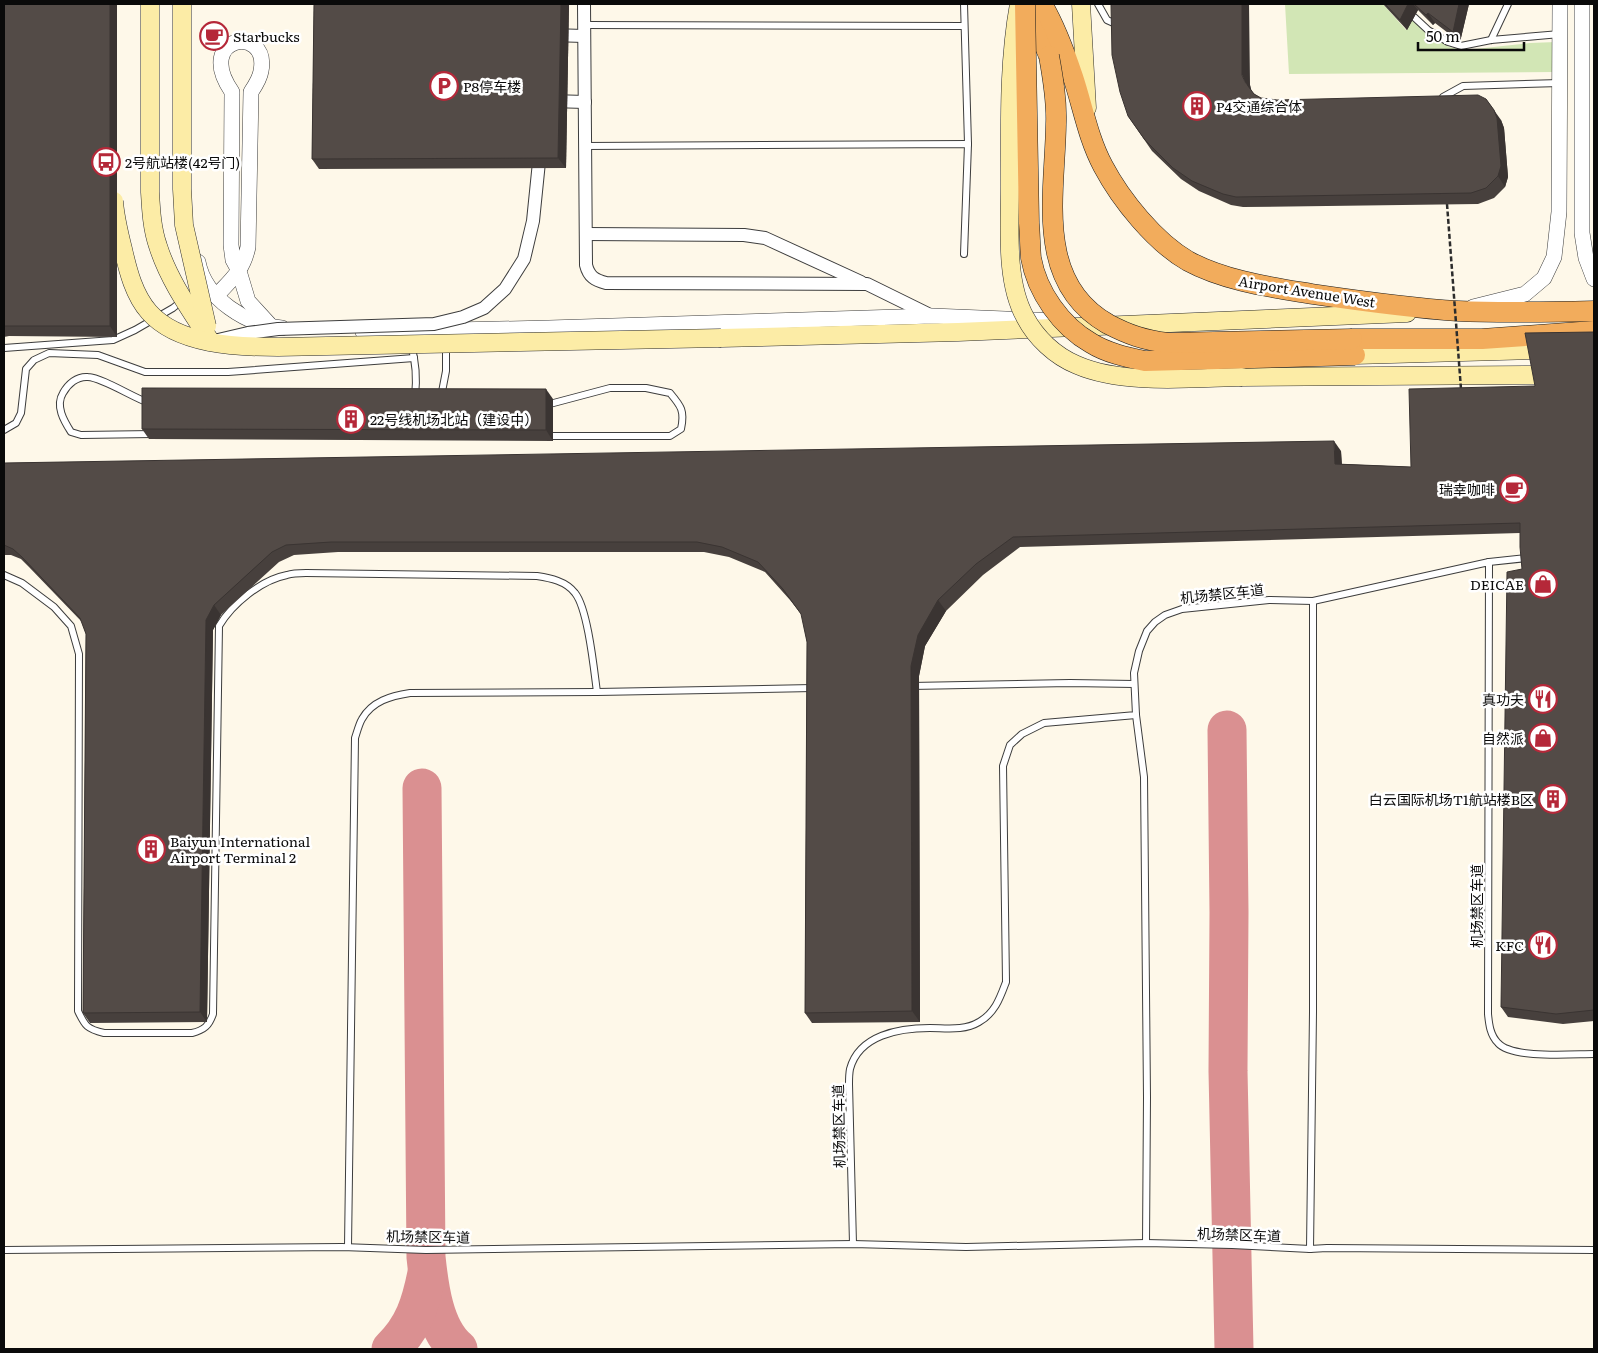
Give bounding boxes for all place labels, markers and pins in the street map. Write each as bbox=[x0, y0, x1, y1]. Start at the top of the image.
cafe icon: Starbucks bbox=[199, 21, 229, 51]
place label: Starbucks bbox=[233, 26, 300, 46]
parking icon: P8停车楼 bbox=[429, 71, 459, 101]
place label: P8停车楼 bbox=[463, 76, 521, 96]
building icon: P4交通综合体 bbox=[1182, 91, 1212, 121]
place label: P4交通综合体 bbox=[1216, 96, 1302, 116]
bus stop icon: 2号航站楼(42号门) bbox=[91, 147, 121, 177]
place label: 2号航站楼(42号门) bbox=[125, 152, 240, 172]
building icon: 22号线机场北站（建设中） bbox=[336, 404, 366, 434]
place label: 22号线机场北站（建设中） bbox=[370, 409, 538, 429]
cafe icon: 瑞幸咖啡 bbox=[1499, 474, 1529, 504]
place label: 瑞幸咖啡 bbox=[1439, 479, 1495, 499]
shop icon: DEICAE bbox=[1528, 569, 1558, 599]
place label: DEICAE bbox=[1470, 574, 1524, 594]
restaurant icon: 真功夫 bbox=[1528, 684, 1558, 714]
place label: 真功夫 bbox=[1482, 689, 1524, 709]
shop icon: 自然派 bbox=[1528, 723, 1558, 753]
place label: 自然派 bbox=[1482, 728, 1524, 748]
building icon: 白云国际机场T1航站楼B区 bbox=[1538, 784, 1568, 814]
place label: 白云国际机场T1航站楼B区 bbox=[1369, 789, 1534, 809]
place label: Baiyun International Airport Terminal 2 bbox=[170, 831, 311, 867]
building icon: Baiyun International Airport Terminal 2 bbox=[136, 834, 166, 864]
restaurant icon: KFC bbox=[1528, 930, 1558, 960]
place label: KFC bbox=[1495, 935, 1524, 955]

